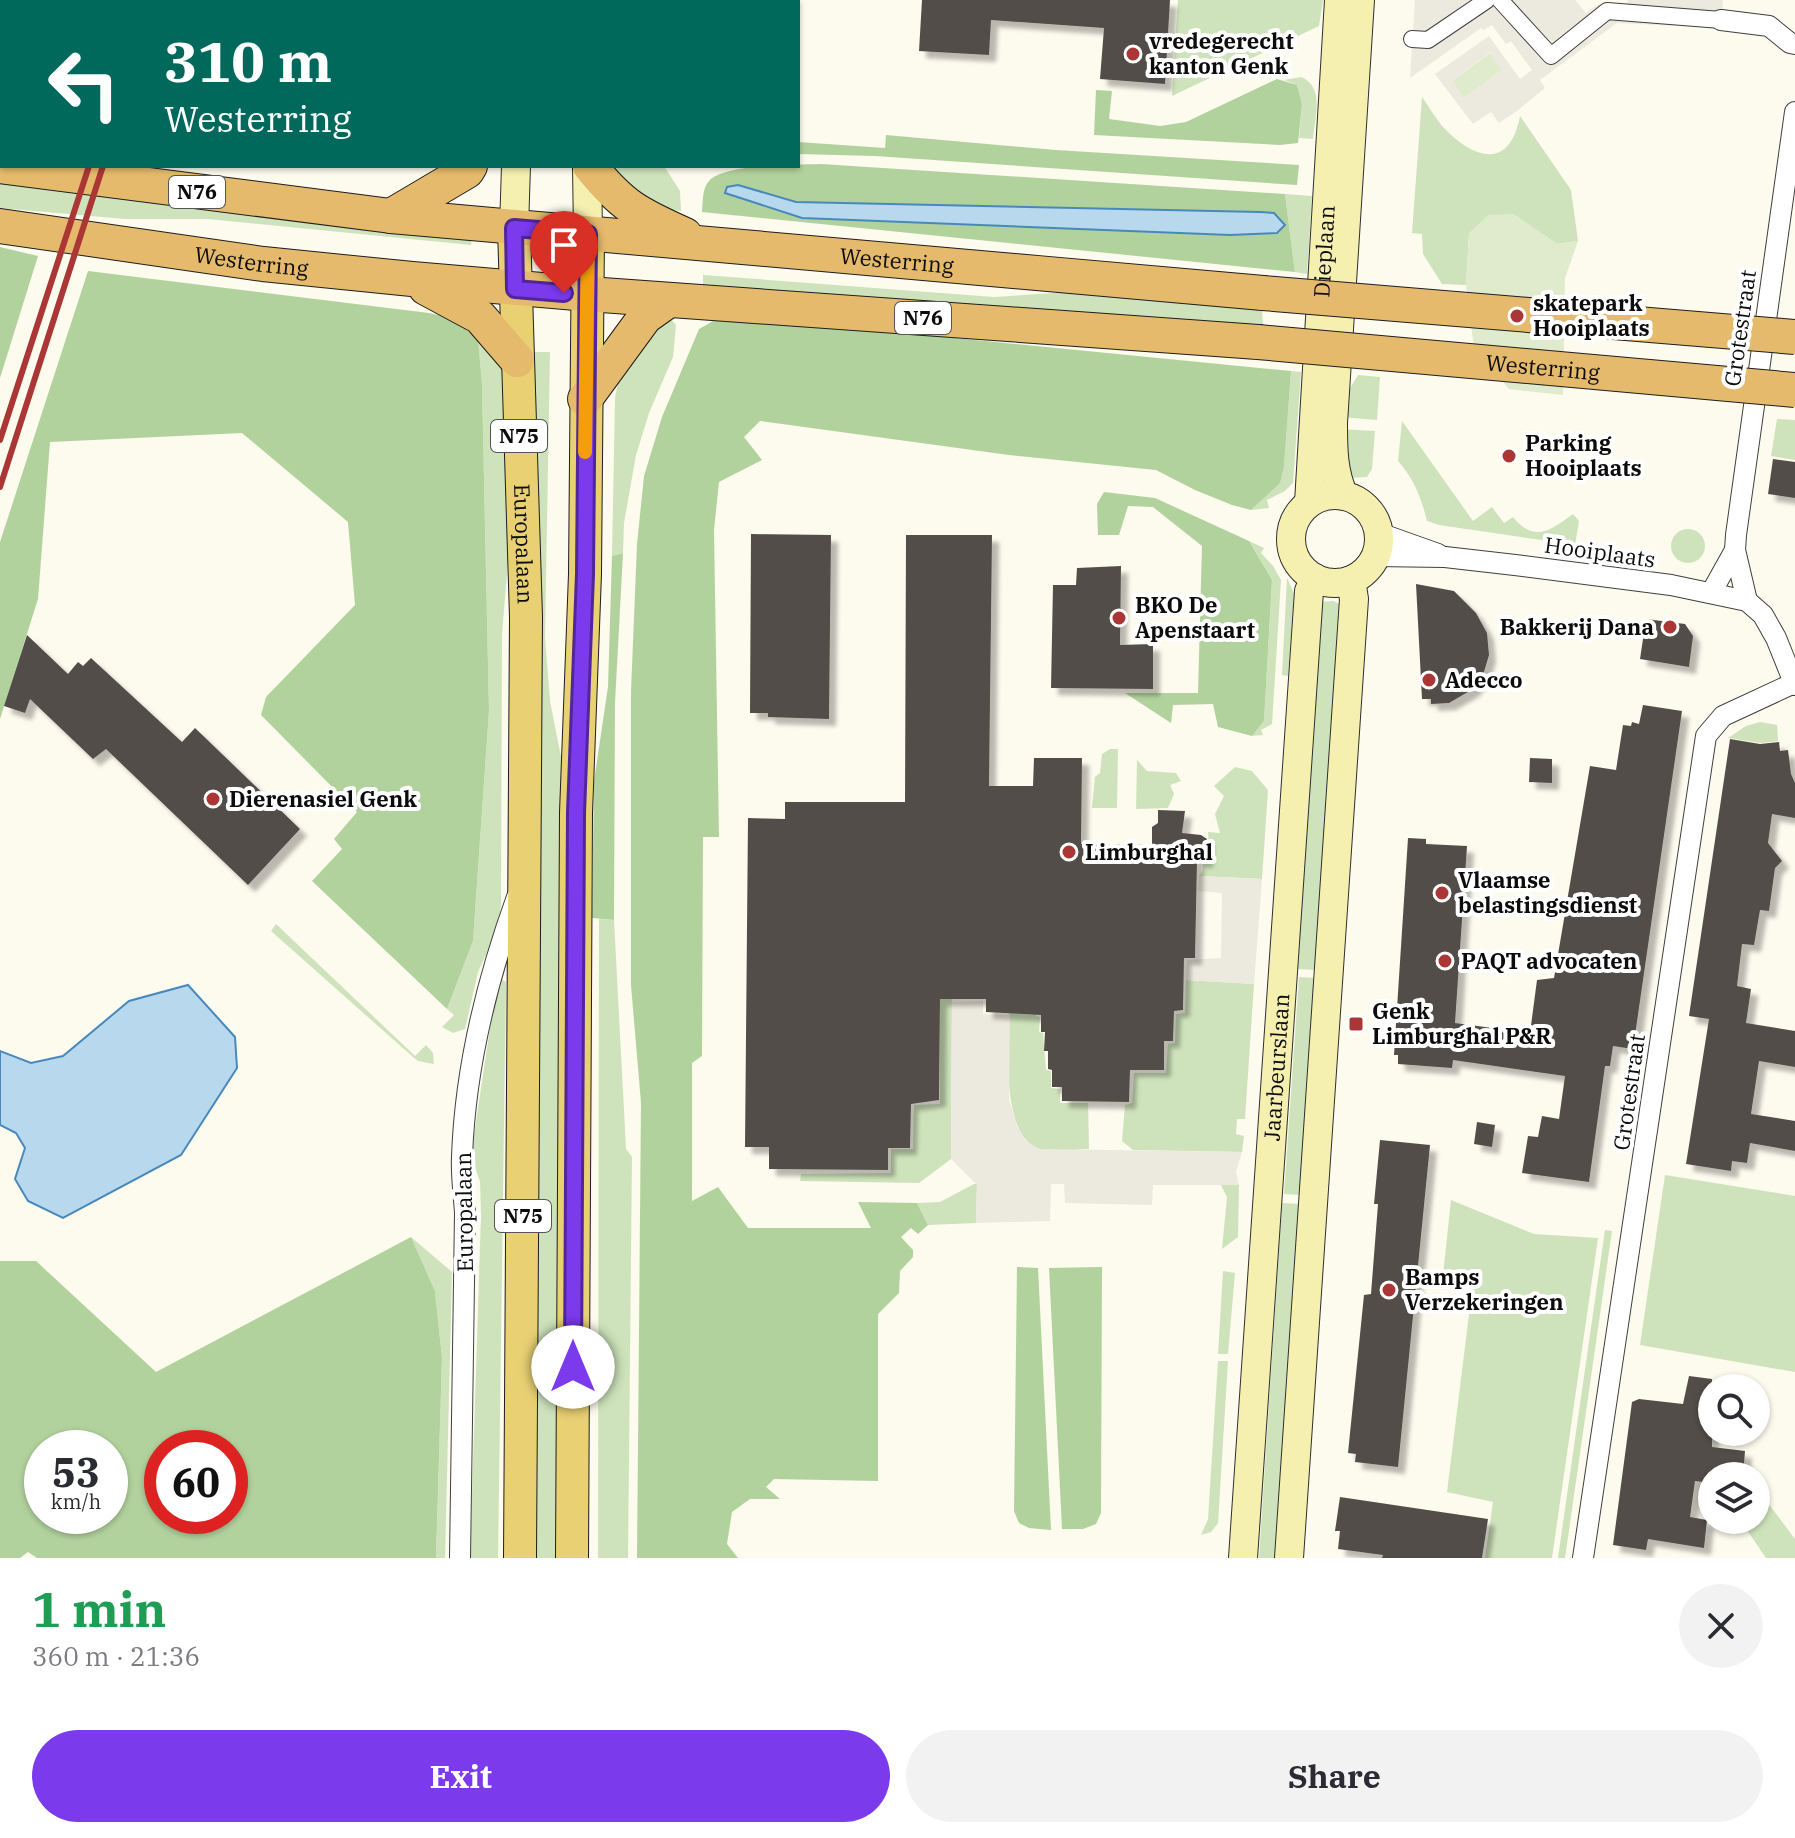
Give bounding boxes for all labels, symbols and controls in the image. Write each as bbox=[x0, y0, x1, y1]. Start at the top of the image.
text: 310 m bbox=[164, 25, 332, 97]
place label: vredegerecht kanton Genk bbox=[1149, 26, 1294, 80]
icon: left bbox=[32, 32, 136, 136]
marker: vredegerecht kanton Genk bbox=[1124, 45, 1142, 63]
text: Westerring bbox=[164, 95, 352, 142]
road number: N76 bbox=[169, 176, 225, 208]
street label: Dieplaan bbox=[1306, 204, 1341, 298]
pin bbox=[530, 211, 598, 293]
icon: arrive bbox=[542, 223, 586, 267]
street label: Westerring bbox=[193, 239, 310, 283]
street label: Westerring bbox=[838, 241, 955, 280]
street label: Grotestraat bbox=[1717, 268, 1762, 388]
place label: skatepark Hooiplaats bbox=[1533, 288, 1650, 342]
road number: N76 bbox=[895, 302, 951, 334]
marker: skatepark Hooiplaats bbox=[1508, 307, 1526, 325]
street label: Westerring bbox=[1484, 347, 1601, 387]
road number: N75 bbox=[491, 420, 547, 452]
place label: Parking Hooiplaats bbox=[1525, 428, 1642, 482]
marker: Parking Hooiplaats bbox=[1500, 447, 1518, 465]
street label: Europalaan bbox=[508, 483, 541, 604]
street label: Hooiplaats bbox=[1543, 529, 1657, 574]
place label: BKO De Apenstaart bbox=[1135, 590, 1255, 644]
marker: BKO De Apenstaart bbox=[1110, 609, 1128, 627]
place label: Bakkerij Dana bbox=[1500, 612, 1654, 641]
marker: Bakkerij Dana bbox=[1661, 618, 1679, 636]
place label: Adecco bbox=[1445, 665, 1523, 694]
marker: Adecco bbox=[1420, 671, 1438, 689]
place label: Dierenasiel Genk bbox=[229, 784, 417, 813]
marker: Dierenasiel Genk bbox=[204, 790, 222, 808]
place label: Limburghal bbox=[1085, 837, 1213, 866]
marker: Limburghal bbox=[1060, 843, 1078, 861]
place label: Vlaamse belastingsdienst bbox=[1458, 865, 1637, 919]
marker: Vlaamse belastingsdienst bbox=[1433, 884, 1451, 902]
place label: PAQT advocaten bbox=[1461, 946, 1637, 975]
marker: PAQT advocaten bbox=[1436, 952, 1454, 970]
street label: Jaarbeurslaan bbox=[1257, 992, 1296, 1142]
place label: Genk Limburghal P&R bbox=[1372, 996, 1552, 1050]
marker: Genk Limburghal P&R bbox=[1347, 1015, 1365, 1033]
street label: Grotestraat bbox=[1606, 1032, 1651, 1152]
street label: Europalaan bbox=[448, 1152, 479, 1272]
road number: N75 bbox=[495, 1200, 551, 1232]
place label: Bamps Verzekeringen bbox=[1405, 1262, 1564, 1316]
marker: Bamps Verzekeringen bbox=[1380, 1281, 1398, 1299]
position arrow bbox=[531, 1325, 615, 1409]
map controls bbox=[1698, 1374, 1770, 1534]
button: search bbox=[1698, 1374, 1770, 1446]
speed limit sign: 60 bbox=[144, 1430, 248, 1534]
text: 53 bbox=[52, 1446, 100, 1498]
button: layers bbox=[1698, 1462, 1770, 1534]
text: km/h bbox=[51, 1488, 101, 1515]
text: 1 min bbox=[32, 1578, 166, 1640]
button: close bbox=[1679, 1584, 1763, 1668]
text: 360 m · 21:36 bbox=[32, 1639, 200, 1673]
button: Exit bbox=[32, 1730, 890, 1822]
button: Share bbox=[906, 1730, 1763, 1822]

